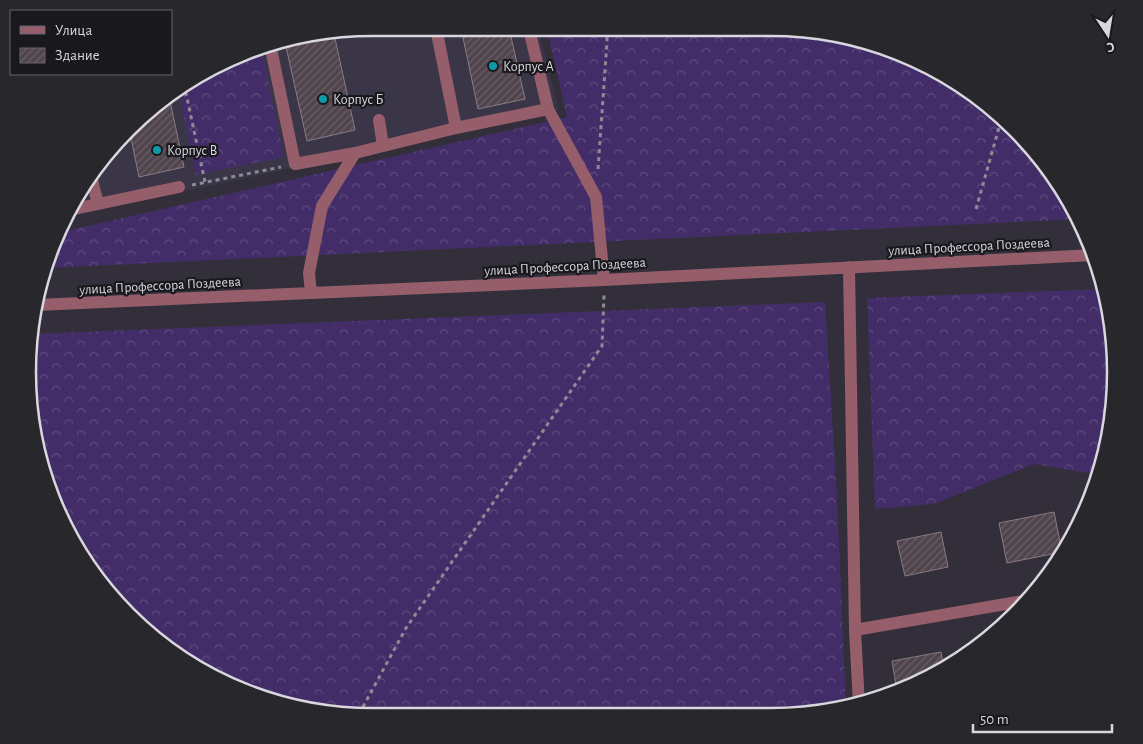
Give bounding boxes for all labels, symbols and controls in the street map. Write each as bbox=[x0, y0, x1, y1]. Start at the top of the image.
legend bbox=[10, 10, 172, 75]
north arrow bbox=[1083, 10, 1133, 60]
text: Улица bbox=[55, 23, 92, 38]
text: С bbox=[1105, 39, 1116, 54]
text: Здание bbox=[55, 48, 100, 63]
marker: Корпус А bbox=[487, 60, 499, 72]
place label: Корпус А bbox=[503, 60, 554, 74]
marker: Корпус Б bbox=[317, 93, 329, 105]
place label: Корпус Б bbox=[333, 93, 383, 107]
marker: Корпус В bbox=[151, 144, 163, 156]
place label: Корпус В bbox=[167, 144, 217, 158]
street label: улица Профессора Поздеева bbox=[887, 236, 1051, 258]
street label: улица Профессора Поздеева bbox=[483, 256, 647, 278]
street label: улица Профессора Поздеева bbox=[78, 275, 242, 297]
scale bar bbox=[973, 702, 1112, 734]
text: 50 m bbox=[980, 712, 1009, 727]

